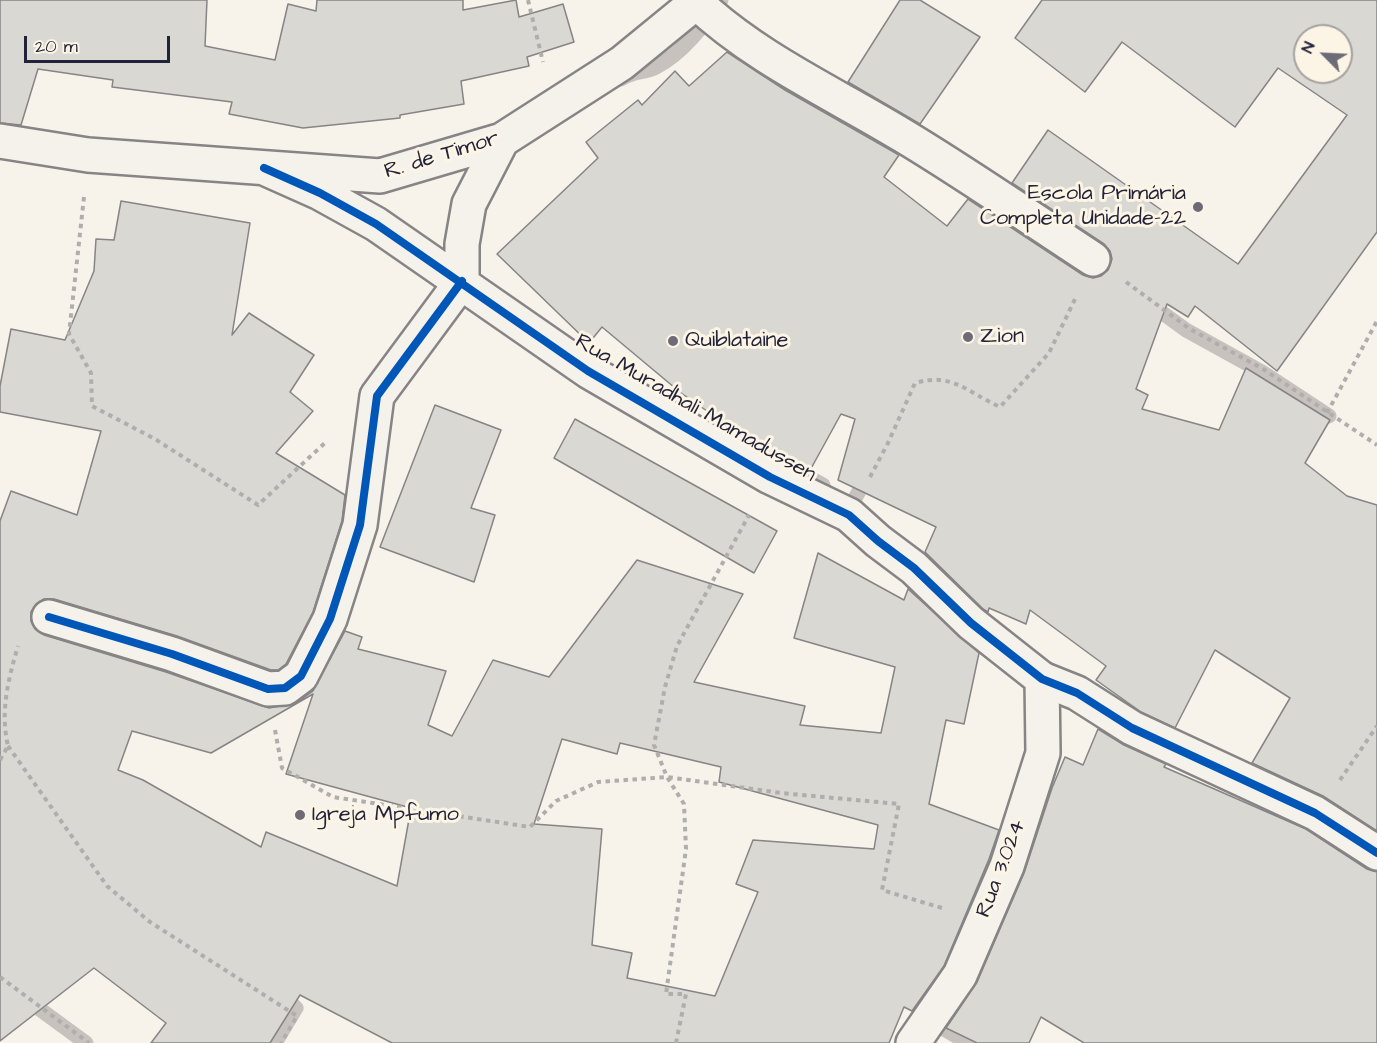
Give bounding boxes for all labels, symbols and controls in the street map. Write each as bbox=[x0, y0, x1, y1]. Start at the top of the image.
scale bar bbox=[27, 24, 172, 62]
north arrow bbox=[1293, 24, 1353, 84]
text: 20 m bbox=[35, 34, 78, 59]
text: N bbox=[1296, 38, 1320, 57]
street label: R. de Timor bbox=[382, 126, 502, 186]
place label: Escola Primária Completa Unidade-22 bbox=[980, 181, 1186, 232]
marker: Escola Primária Completa Unidade-22 bbox=[1191, 200, 1205, 214]
place label: Zion bbox=[980, 324, 1024, 350]
place label: Quiblataine bbox=[685, 328, 789, 354]
street label: Rua Muradhali Mamadussen bbox=[570, 329, 820, 489]
marker: Zion bbox=[961, 330, 975, 344]
marker: Quiblataine bbox=[666, 334, 680, 348]
place label: Igreja Mpfumo bbox=[312, 802, 459, 828]
marker: Igreja Mpfumo bbox=[293, 808, 307, 822]
street label: Rua 3.024 bbox=[971, 816, 1033, 922]

